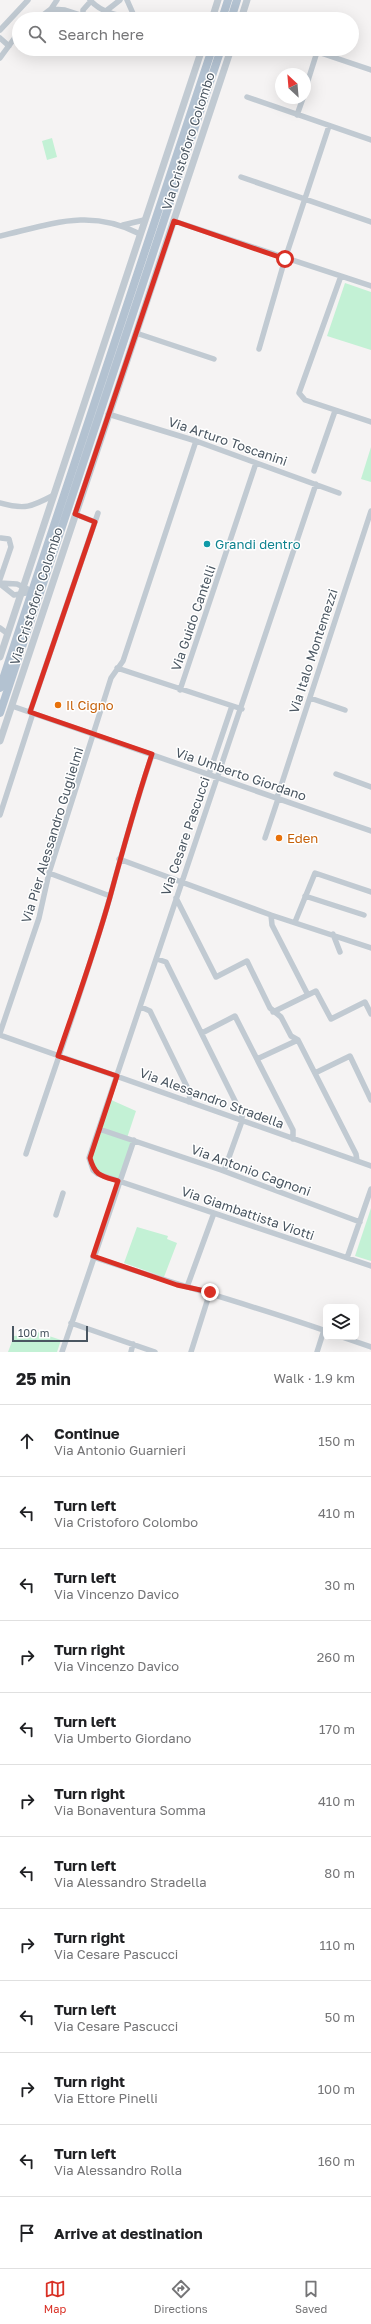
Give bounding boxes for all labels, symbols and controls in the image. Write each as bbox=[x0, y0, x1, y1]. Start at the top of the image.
search box bbox=[12, 12, 359, 56]
icon: search bbox=[26, 23, 48, 45]
text: Search here bbox=[58, 25, 144, 43]
north arrow bbox=[275, 68, 311, 104]
street label: Via Cristoforo Colombo bbox=[158, 70, 218, 212]
route start bbox=[276, 250, 294, 268]
street label: Via Arturo Toscanini bbox=[166, 413, 290, 469]
street label: Via Cristoforo Colombo bbox=[6, 525, 66, 667]
place label: Grandi dentro bbox=[215, 536, 301, 552]
marker: Grandi dentro bbox=[202, 539, 212, 549]
street label: Via Guido Cantelli bbox=[167, 563, 219, 673]
street label: Via Italo Montemezzi bbox=[285, 587, 341, 715]
place label: Il Cigno bbox=[66, 697, 114, 713]
marker: Il Cigno bbox=[53, 700, 63, 710]
street label: Via Umberto Giordano bbox=[173, 744, 309, 804]
street label: Via Pier Alessandro Guglielmi bbox=[18, 745, 86, 925]
street label: Via Cesare Pascucci bbox=[157, 775, 213, 897]
place label: Eden bbox=[287, 830, 318, 846]
marker: Eden bbox=[274, 833, 284, 843]
street label: Via Alessandro Stradella bbox=[138, 1064, 286, 1132]
street label: Via Antonio Cagnoni bbox=[189, 1141, 313, 1199]
street label: Via Giambattista Viotti bbox=[179, 1183, 317, 1243]
route end bbox=[201, 1283, 219, 1301]
map controls bbox=[323, 1304, 359, 1340]
button: layers bbox=[323, 1304, 359, 1340]
scale bar bbox=[12, 1324, 88, 1343]
text: 100 m bbox=[18, 1326, 49, 1339]
text: 25 min bbox=[16, 1368, 71, 1389]
text: Walk · 1.9 km bbox=[274, 1370, 355, 1386]
text: Continue bbox=[54, 1424, 120, 1442]
icon: ahead bbox=[16, 1430, 38, 1452]
text: 150 m bbox=[318, 1433, 355, 1449]
text: Via Antonio Guarnieri bbox=[54, 1442, 186, 1458]
text: Turn left bbox=[54, 1496, 116, 1514]
icon: left bbox=[16, 1502, 38, 1524]
text: 410 m bbox=[318, 1505, 355, 1521]
text: Via Cristoforo Colombo bbox=[54, 1514, 198, 1530]
text: Turn left bbox=[54, 1568, 116, 1586]
icon: left bbox=[16, 1574, 38, 1596]
text: 30 m bbox=[325, 1577, 355, 1593]
text: Via Vincenzo Davico bbox=[54, 1586, 179, 1602]
text: Turn right bbox=[54, 1640, 125, 1658]
icon: right bbox=[16, 1646, 38, 1668]
text: 260 m bbox=[317, 1649, 355, 1665]
text: Via Vincenzo Davico bbox=[54, 1658, 179, 1674]
text: Turn left bbox=[54, 1712, 116, 1730]
icon: left bbox=[16, 1718, 38, 1740]
text: 170 m bbox=[319, 1721, 355, 1737]
text: Via Umberto Giordano bbox=[54, 1730, 191, 1746]
text: Turn right bbox=[54, 1784, 125, 1802]
icon: right bbox=[16, 1790, 38, 1812]
text: 410 m bbox=[318, 1793, 355, 1809]
text: Via Bonaventura Somma bbox=[54, 1802, 206, 1818]
text: Turn left bbox=[54, 1856, 116, 1874]
icon: left bbox=[16, 1862, 38, 1884]
text: 80 m bbox=[324, 1865, 355, 1881]
text: Via Alessandro Stradella bbox=[54, 1874, 207, 1890]
text: Turn right bbox=[54, 1928, 125, 1946]
icon: right bbox=[16, 1934, 38, 1956]
text: 110 m bbox=[320, 1937, 355, 1953]
text: Via Cesare Pascucci bbox=[54, 1946, 178, 1962]
text: Turn left bbox=[54, 2000, 116, 2018]
icon: left bbox=[16, 2006, 38, 2028]
text: 50 m bbox=[325, 2009, 355, 2025]
text: Via Cesare Pascucci bbox=[54, 2018, 178, 2034]
text: Turn right bbox=[54, 2072, 125, 2090]
icon: right bbox=[16, 2078, 38, 2100]
text: 100 m bbox=[318, 2081, 355, 2097]
text: Via Ettore Pinelli bbox=[54, 2090, 158, 2106]
text: Turn left bbox=[54, 2144, 116, 2162]
icon: left bbox=[16, 2150, 38, 2172]
text: 160 m bbox=[318, 2153, 355, 2169]
text: Via Alessandro Rolla bbox=[54, 2162, 182, 2178]
icon: arrive bbox=[16, 2222, 38, 2244]
text: Arrive at destination bbox=[54, 2224, 203, 2242]
tab: Map bbox=[44, 2278, 66, 2315]
tab: Directions bbox=[154, 2278, 208, 2315]
tab: Saved bbox=[295, 2278, 327, 2315]

